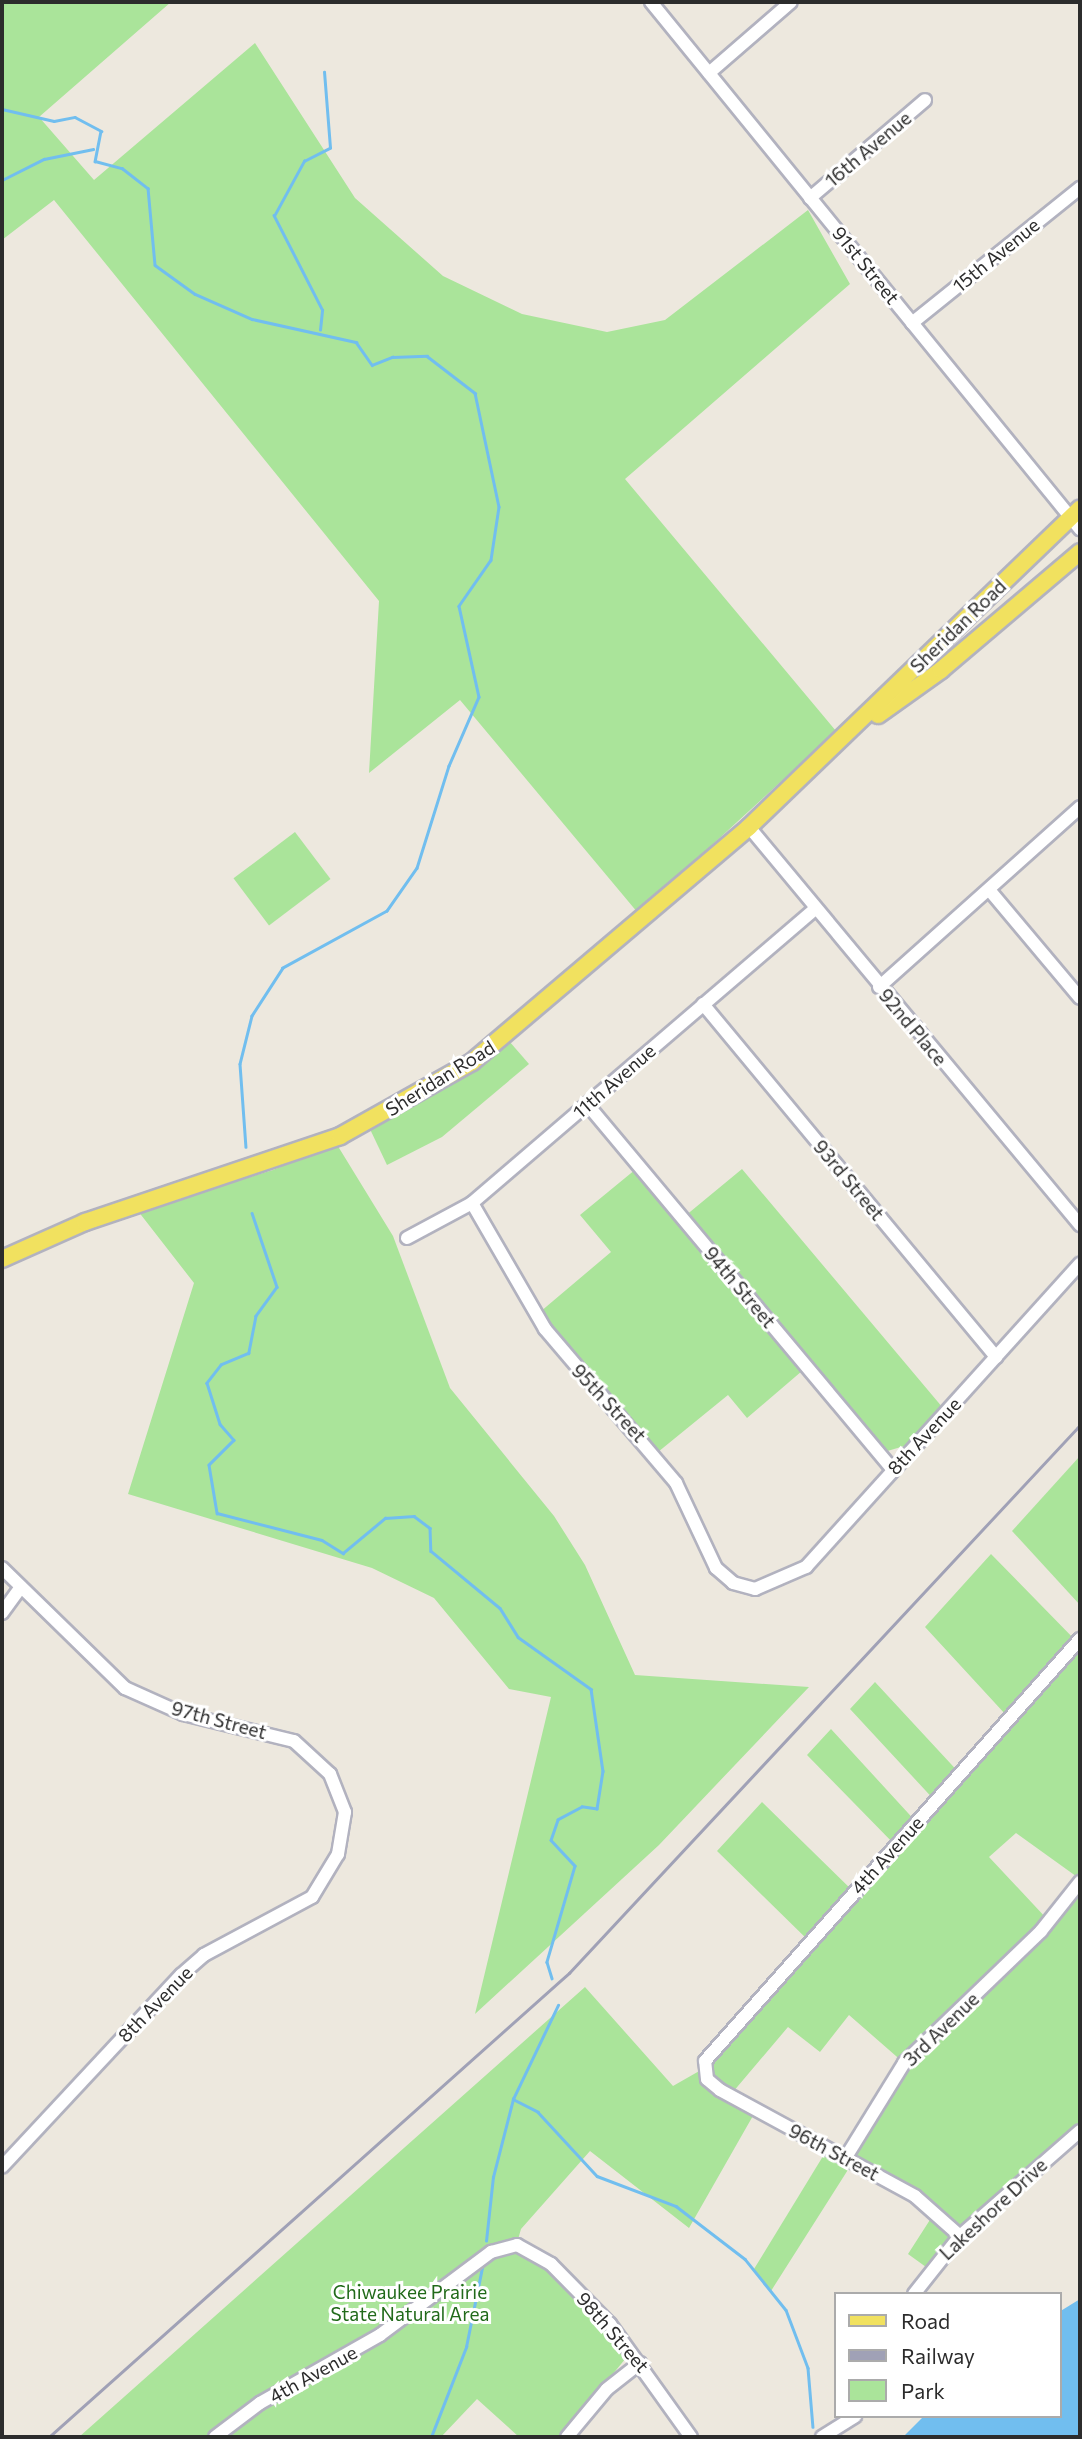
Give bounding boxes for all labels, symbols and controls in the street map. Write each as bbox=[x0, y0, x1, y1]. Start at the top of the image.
street label: 16th Avenue bbox=[820, 106, 916, 192]
street label: 15th Avenue bbox=[948, 213, 1044, 297]
street label: 91st Street bbox=[828, 222, 904, 308]
street label: Sheridan Road bbox=[905, 575, 1011, 677]
street label: 92nd Place bbox=[874, 984, 952, 1070]
street label: Sheridan Road bbox=[381, 1035, 499, 1121]
street label: 11th Avenue bbox=[568, 1039, 660, 1123]
street label: 93rd Street bbox=[809, 1135, 889, 1225]
street label: 94th Street bbox=[699, 1242, 781, 1332]
street label: 95th Street bbox=[567, 1359, 651, 1447]
street label: 8th Avenue bbox=[883, 1393, 965, 1479]
street label: 97th Street bbox=[169, 1696, 269, 1744]
street label: 4th Avenue bbox=[846, 1811, 928, 1899]
street label: 8th Avenue bbox=[113, 1961, 197, 2047]
street label: 3rd Avenue bbox=[899, 1987, 983, 2071]
street label: 96th Street bbox=[785, 2119, 883, 2185]
street label: Lakeshore Drive bbox=[935, 2153, 1051, 2265]
park label: Chiwaukee Prairie State Natural Area bbox=[331, 2281, 489, 2325]
street label: 98th Street bbox=[572, 2287, 654, 2377]
legend bbox=[834, 2292, 1061, 2418]
text: Road bbox=[901, 2308, 950, 2333]
street label: 4th Avenue bbox=[265, 2341, 361, 2407]
text: Railway bbox=[901, 2343, 975, 2368]
text: Park bbox=[901, 2378, 945, 2403]

